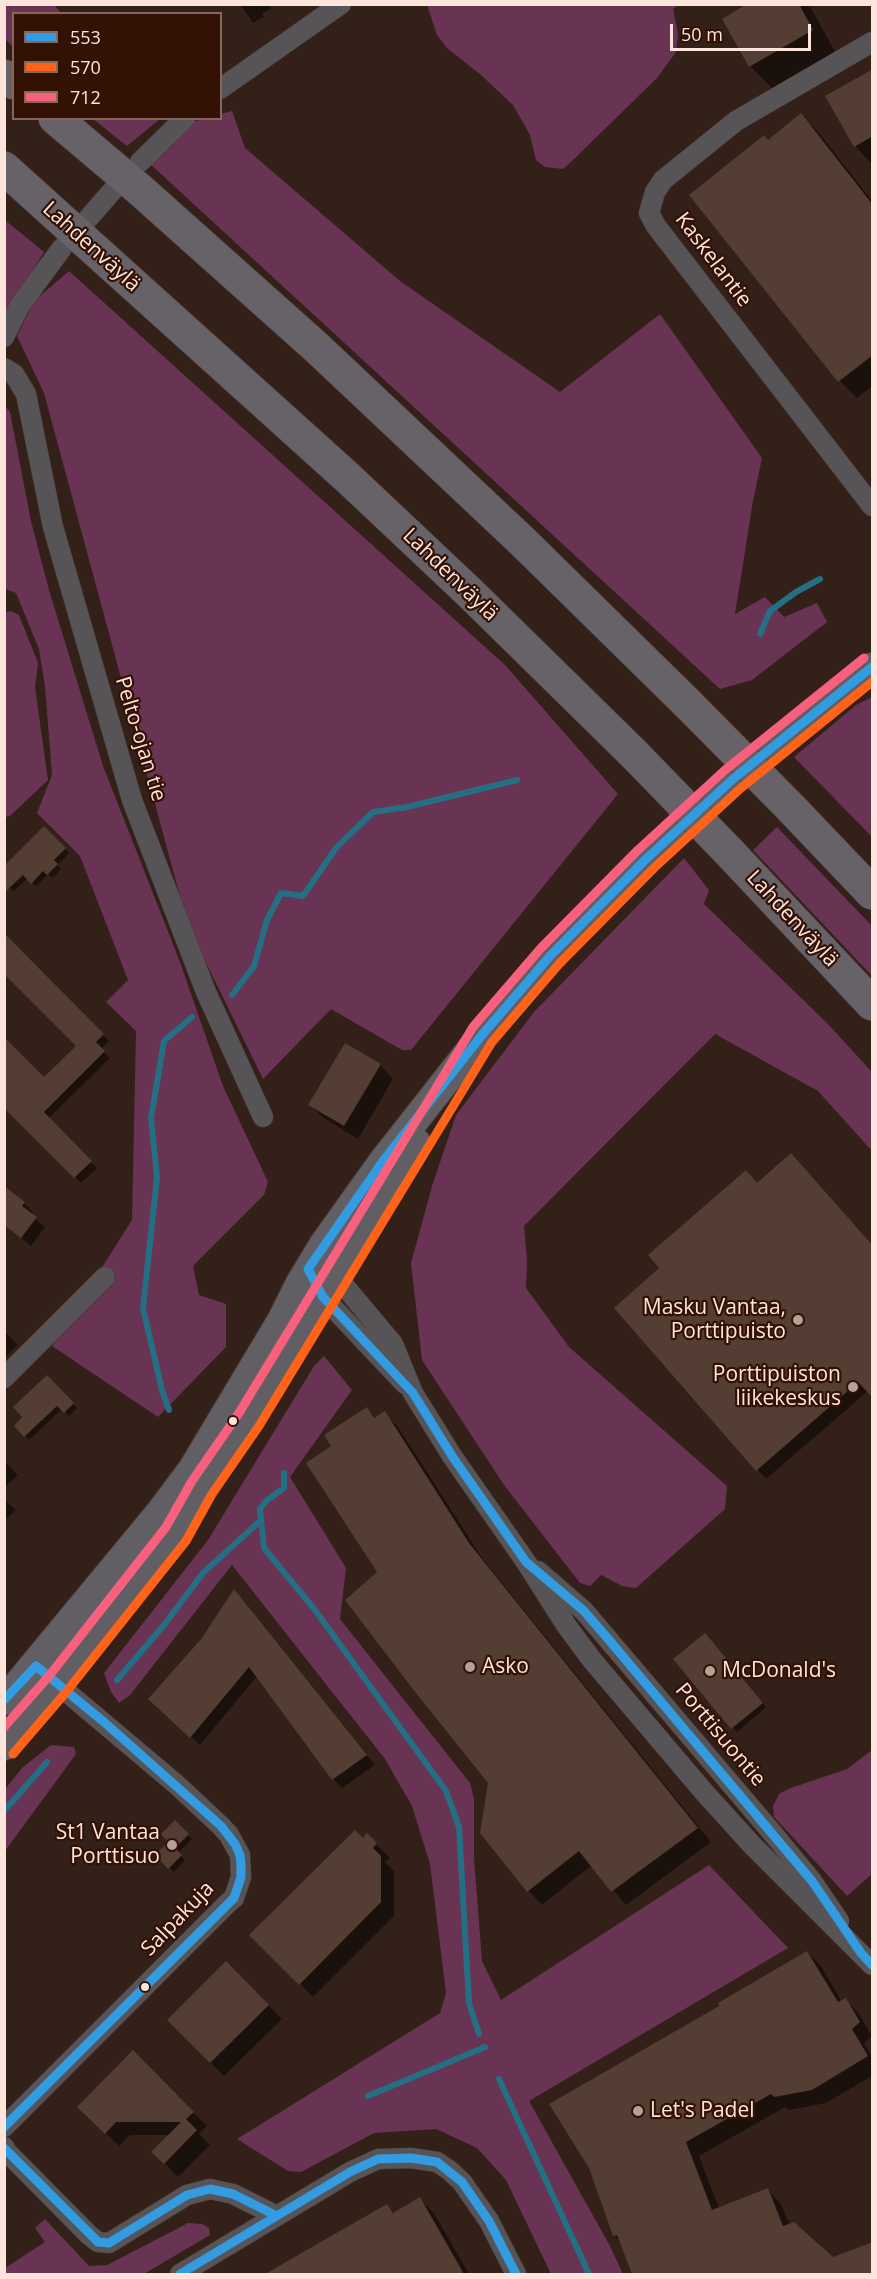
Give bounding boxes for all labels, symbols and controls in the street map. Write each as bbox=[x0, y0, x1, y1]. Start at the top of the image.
legend bbox=[12, 12, 222, 120]
scale bar bbox=[673, 12, 814, 50]
text: 50 m bbox=[681, 22, 723, 46]
text: 553 bbox=[70, 25, 101, 49]
text: 570 bbox=[70, 55, 101, 79]
text: 712 bbox=[70, 85, 101, 109]
street label: Lahdenväylä bbox=[37, 197, 145, 297]
street label: Kaskelantie bbox=[669, 208, 757, 312]
street label: Lahdenväylä bbox=[397, 523, 503, 627]
street label: Pelto-ojan tie bbox=[109, 674, 171, 804]
street label: Lahdenväylä bbox=[741, 866, 843, 972]
place label: Masku Vantaa, Porttipuisto bbox=[643, 1295, 786, 1345]
marker: Masku Vantaa, Porttipuisto bbox=[791, 1313, 805, 1327]
place label: Porttipuiston liikekeskus bbox=[713, 1362, 841, 1412]
marker: Porttipuiston liikekeskus bbox=[846, 1380, 860, 1394]
unlabelled marker bbox=[227, 1415, 239, 1427]
place label: Asko bbox=[482, 1654, 529, 1680]
place label: McDonald's bbox=[722, 1658, 836, 1684]
marker: Asko bbox=[463, 1660, 477, 1674]
marker: McDonald's bbox=[703, 1664, 717, 1678]
street label: Porttisuontie bbox=[669, 1678, 771, 1792]
place label: St1 Vantaa Porttisuo bbox=[56, 1820, 160, 1870]
marker: St1 Vantaa Porttisuo bbox=[165, 1838, 179, 1852]
street label: Salpakuja bbox=[136, 1876, 220, 1962]
unlabelled marker bbox=[139, 1981, 151, 1993]
place label: Let's Padel bbox=[650, 2098, 755, 2124]
marker: Let's Padel bbox=[631, 2104, 645, 2118]

